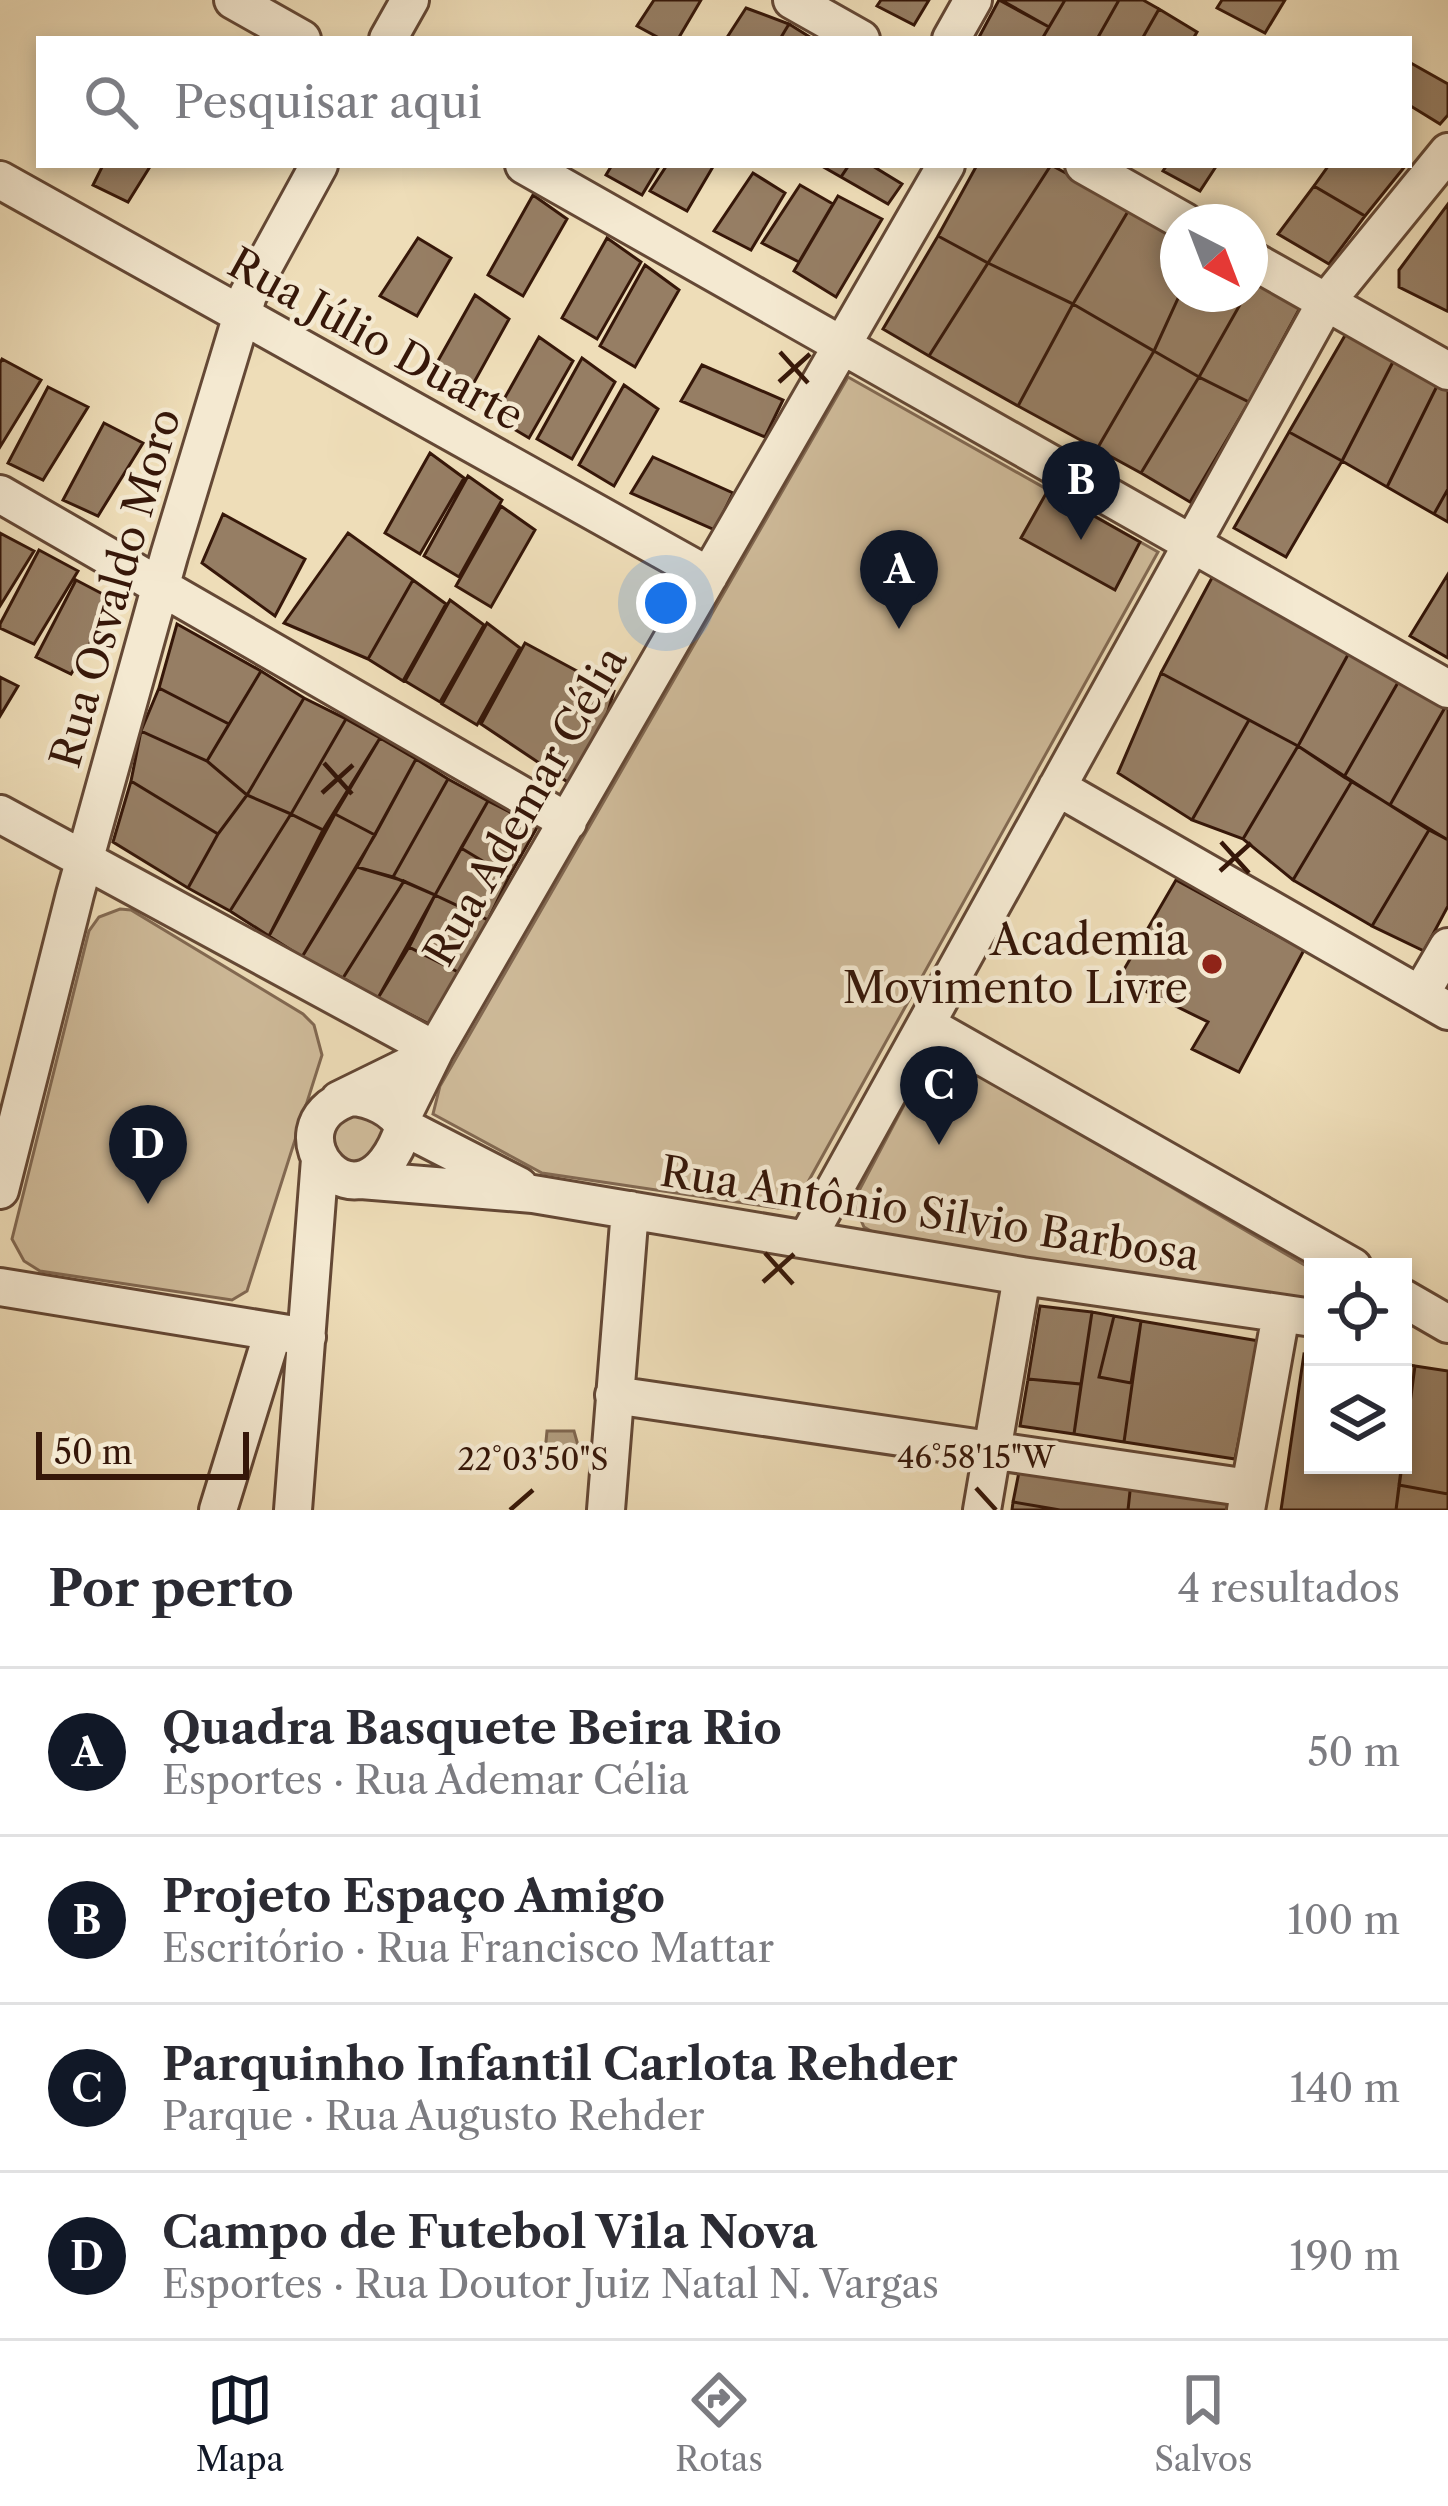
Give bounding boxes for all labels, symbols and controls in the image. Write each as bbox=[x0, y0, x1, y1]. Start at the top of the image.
search box bbox=[36, 36, 1412, 168]
icon: search bbox=[78, 69, 144, 135]
text: Pesquisar aqui bbox=[174, 74, 482, 130]
north arrow bbox=[1160, 204, 1268, 312]
street label: Rua Júlio Duarte bbox=[219, 236, 533, 442]
street label: Rua Osvaldo Moro bbox=[39, 402, 191, 774]
pin: B bbox=[1042, 441, 1120, 540]
pin: A bbox=[860, 530, 938, 629]
your location bbox=[636, 573, 696, 633]
street label: Rua Ademar Célia bbox=[412, 636, 638, 975]
place label: Academia Movimento Livre bbox=[843, 914, 1189, 1014]
marker: Academia Movimento Livre bbox=[1199, 951, 1225, 977]
pin: C bbox=[900, 1046, 978, 1145]
pin: D bbox=[109, 1105, 187, 1204]
street label: Rua Antônio Silvio Barbosa bbox=[657, 1145, 1204, 1281]
map controls bbox=[1304, 1258, 1412, 1474]
button: locate bbox=[1304, 1258, 1412, 1366]
button: layers bbox=[1304, 1366, 1412, 1474]
scale bar bbox=[36, 1426, 249, 1479]
text: 50 m bbox=[54, 1432, 132, 1473]
text: 46°58'15"W bbox=[897, 1439, 1056, 1476]
text: 22°03'50"S bbox=[458, 1441, 608, 1478]
text: Por perto bbox=[48, 1557, 294, 1619]
text: 4 resultados bbox=[1178, 1564, 1400, 1612]
text: Quadra Basquete Beira Rio bbox=[162, 1700, 782, 1756]
text: A bbox=[72, 1728, 102, 1776]
text: 50 m bbox=[1307, 1728, 1400, 1776]
text: Esportes · Rua Ademar Célia bbox=[162, 1756, 689, 1804]
text: Projeto Espaço Amigo bbox=[162, 1868, 665, 1924]
text: B bbox=[73, 1896, 102, 1944]
text: 100 m bbox=[1287, 1896, 1400, 1944]
text: Escritório · Rua Francisco Mattar bbox=[162, 1924, 774, 1972]
text: Parquinho Infantil Carlota Rehder bbox=[162, 2036, 958, 2092]
text: C bbox=[71, 2064, 103, 2112]
text: 140 m bbox=[1290, 2064, 1400, 2112]
text: Parque · Rua Augusto Rehder bbox=[162, 2092, 705, 2140]
text: Campo de Futebol Vila Nova bbox=[162, 2204, 817, 2260]
text: D bbox=[70, 2232, 104, 2280]
text: 190 m bbox=[1289, 2232, 1400, 2280]
text: Esportes · Rua Doutor Juiz Natal N. Vargas bbox=[162, 2260, 939, 2308]
tab: Mapa bbox=[196, 2367, 284, 2480]
tab: Rotas bbox=[675, 2367, 763, 2480]
tab: Salvos bbox=[1154, 2367, 1252, 2480]

